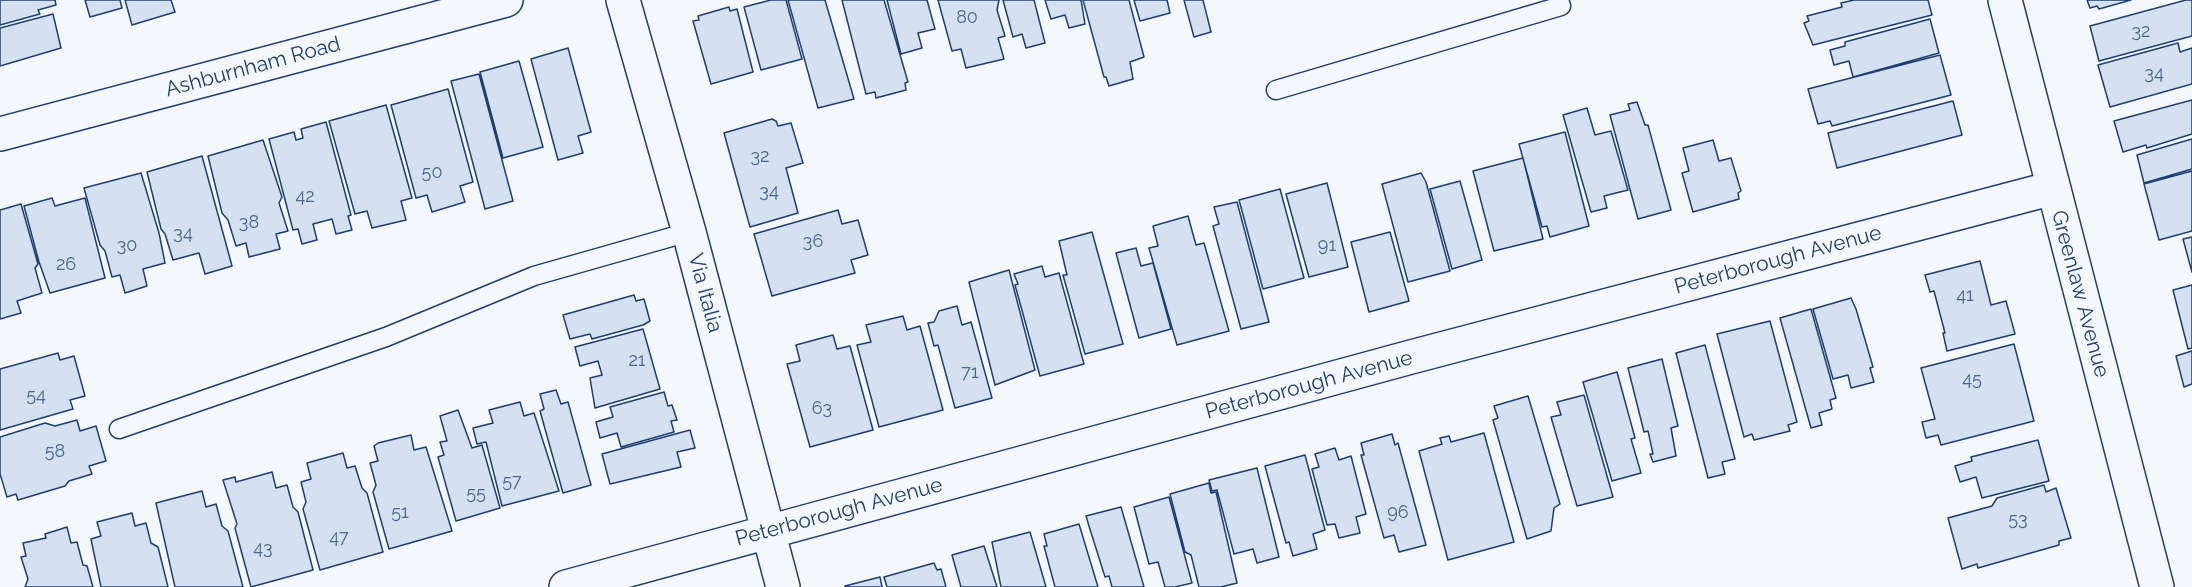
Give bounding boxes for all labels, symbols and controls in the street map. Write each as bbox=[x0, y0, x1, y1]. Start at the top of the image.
house number: 80 bbox=[956, 7, 978, 29]
house number: 32 bbox=[2132, 21, 2150, 43]
street label: Ashburnham Road bbox=[163, 32, 343, 102]
house number: 34 bbox=[2144, 63, 2164, 85]
house number: 32 bbox=[751, 146, 769, 168]
house number: 50 bbox=[422, 162, 442, 184]
house number: 34 bbox=[759, 181, 779, 203]
house number: 42 bbox=[295, 186, 315, 208]
street label: Greenlaw Avenue bbox=[2046, 208, 2114, 380]
house number: 38 bbox=[239, 212, 259, 234]
street label: Peterborough Avenue bbox=[1672, 220, 1884, 300]
house number: 34 bbox=[173, 223, 193, 245]
house number: 36 bbox=[803, 231, 823, 253]
house number: 30 bbox=[117, 235, 137, 257]
house number: 91 bbox=[1318, 235, 1336, 257]
street label: Via Italia bbox=[682, 251, 728, 335]
house number: 26 bbox=[56, 254, 76, 276]
house number: 41 bbox=[1956, 285, 1974, 307]
street label: Peterborough Avenue bbox=[1203, 345, 1415, 425]
house number: 21 bbox=[628, 350, 646, 372]
house number: 71 bbox=[961, 362, 979, 384]
house number: 45 bbox=[1962, 369, 1982, 391]
house number: 54 bbox=[26, 385, 46, 407]
house number: 63 bbox=[812, 398, 832, 420]
house number: 58 bbox=[45, 441, 65, 463]
house number: 57 bbox=[502, 471, 522, 493]
street label: Peterborough Avenue bbox=[733, 472, 945, 552]
house number: 55 bbox=[466, 483, 486, 505]
house number: 51 bbox=[391, 502, 409, 524]
house number: 96 bbox=[1387, 502, 1409, 524]
house number: 53 bbox=[2008, 509, 2028, 531]
house number: 47 bbox=[329, 527, 349, 549]
house number: 43 bbox=[253, 538, 273, 560]

